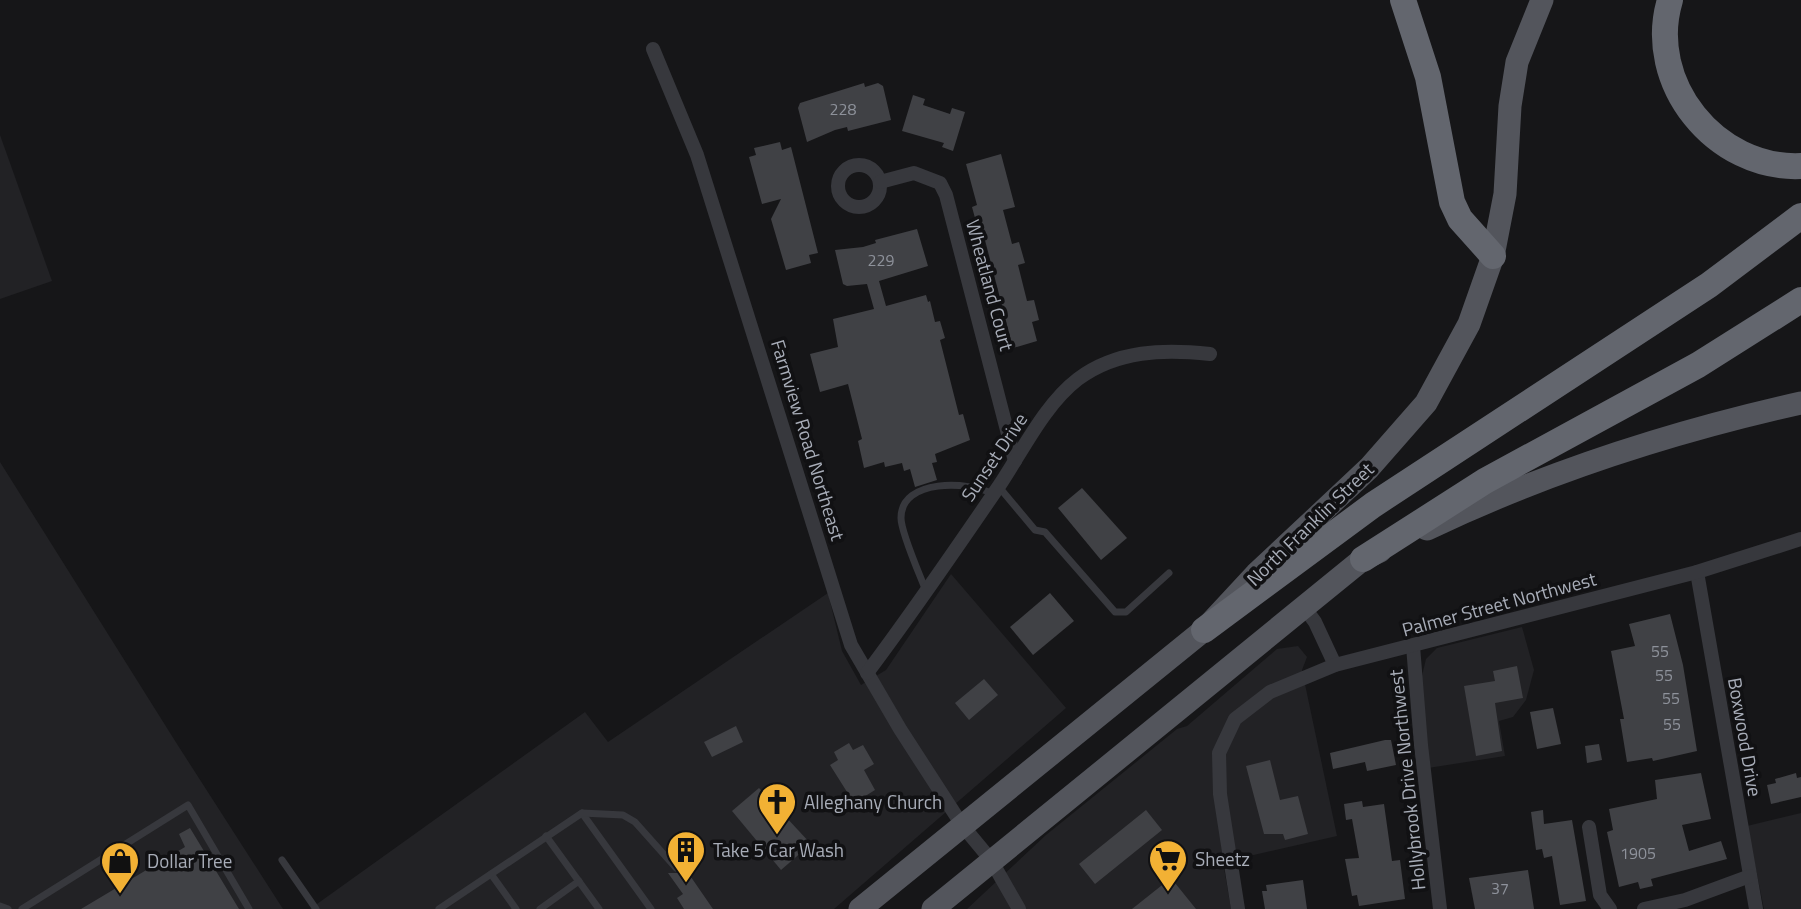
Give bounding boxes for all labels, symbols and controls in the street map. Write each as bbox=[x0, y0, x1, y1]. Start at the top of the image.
house number: 228 bbox=[830, 97, 856, 121]
street label: Wheatland Court bbox=[959, 216, 1022, 354]
house number: 229 bbox=[868, 248, 894, 272]
street label: Farmview Road Northeast bbox=[764, 336, 853, 544]
street label: Sunset Drive bbox=[953, 407, 1034, 507]
street label: North Franklin Street bbox=[1239, 455, 1380, 592]
street label: Palmer Street Northwest bbox=[1398, 564, 1600, 643]
house number: 55 bbox=[1651, 639, 1669, 663]
house number: 55 bbox=[1655, 663, 1673, 687]
street label: Hollybrook Drive Northwest bbox=[1380, 668, 1433, 892]
street label: Boxwood Drive bbox=[1721, 675, 1770, 799]
house number: 55 bbox=[1662, 686, 1680, 710]
house number: 55 bbox=[1663, 712, 1681, 736]
church icon: Alleghany Church bbox=[756, 781, 798, 836]
place label: Alleghany Church bbox=[804, 787, 942, 816]
building icon: Take 5 Car Wash bbox=[665, 829, 707, 884]
place label: Take 5 Car Wash bbox=[713, 835, 844, 864]
supermarket icon: Sheetz bbox=[1147, 838, 1189, 893]
shop icon: Dollar Tree bbox=[99, 840, 141, 895]
house number: 1905 bbox=[1620, 841, 1656, 865]
place label: Sheetz bbox=[1195, 844, 1250, 873]
place label: Dollar Tree bbox=[147, 846, 232, 875]
house number: 37 bbox=[1491, 876, 1509, 900]

